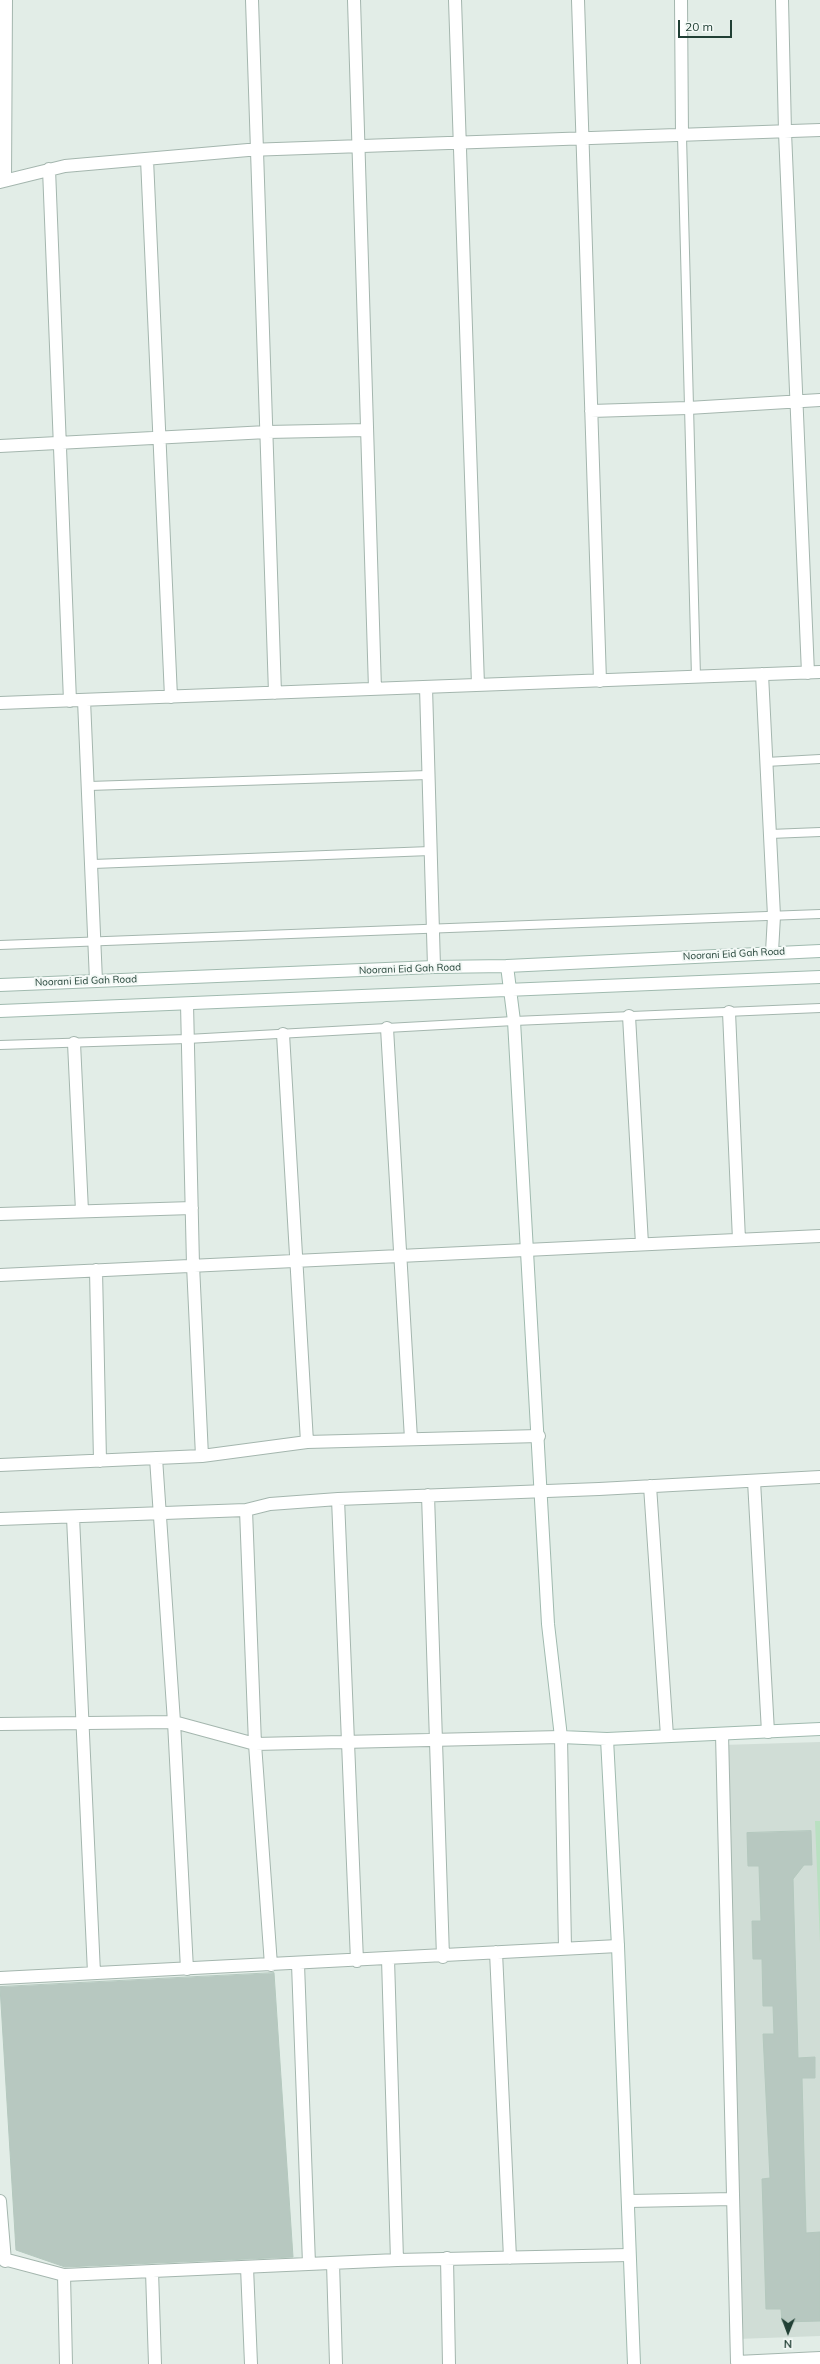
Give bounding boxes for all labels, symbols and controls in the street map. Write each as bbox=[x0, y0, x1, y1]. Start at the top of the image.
scale bar bbox=[680, 12, 734, 38]
text: 20 m bbox=[685, 19, 713, 34]
street label: Noorani Eid Gah Road bbox=[683, 945, 785, 963]
street label: Noorani Eid Gah Road bbox=[359, 961, 461, 977]
street label: Noorani Eid Gah Road bbox=[35, 973, 137, 989]
north arrow bbox=[768, 2312, 808, 2352]
text: N bbox=[784, 2337, 792, 2351]

